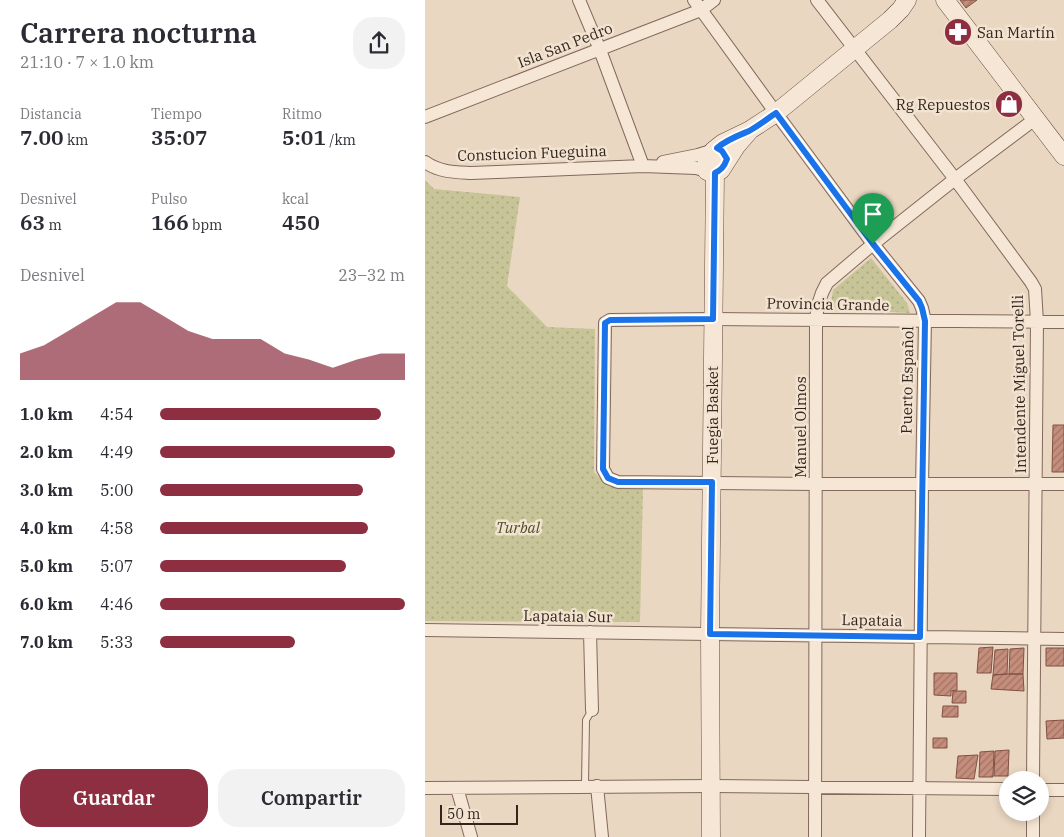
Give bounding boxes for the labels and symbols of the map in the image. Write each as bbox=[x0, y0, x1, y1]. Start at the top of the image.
pharmacy icon: San Martín bbox=[943, 17, 973, 47]
street label: Isla San Pedro bbox=[515, 18, 615, 72]
place label: San Martín bbox=[977, 23, 1055, 42]
shop icon: Rg Repuestos bbox=[994, 89, 1024, 119]
place label: Rg Repuestos bbox=[896, 95, 990, 114]
street label: Constucion Fueguina bbox=[457, 141, 607, 165]
pin bbox=[852, 193, 894, 244]
street label: Provincia Grande bbox=[766, 293, 890, 315]
street label: Intendente Miguel Torelli bbox=[1008, 294, 1030, 473]
street label: Puerto Español bbox=[897, 326, 917, 434]
street label: Fuegia Basket bbox=[703, 366, 722, 464]
street label: Manuel Olmos bbox=[791, 376, 810, 478]
park label: Turbal bbox=[496, 518, 541, 537]
street label: Lapataia Sur bbox=[523, 606, 613, 626]
street label: Lapataia bbox=[841, 610, 903, 630]
scale bar bbox=[440, 802, 517, 825]

